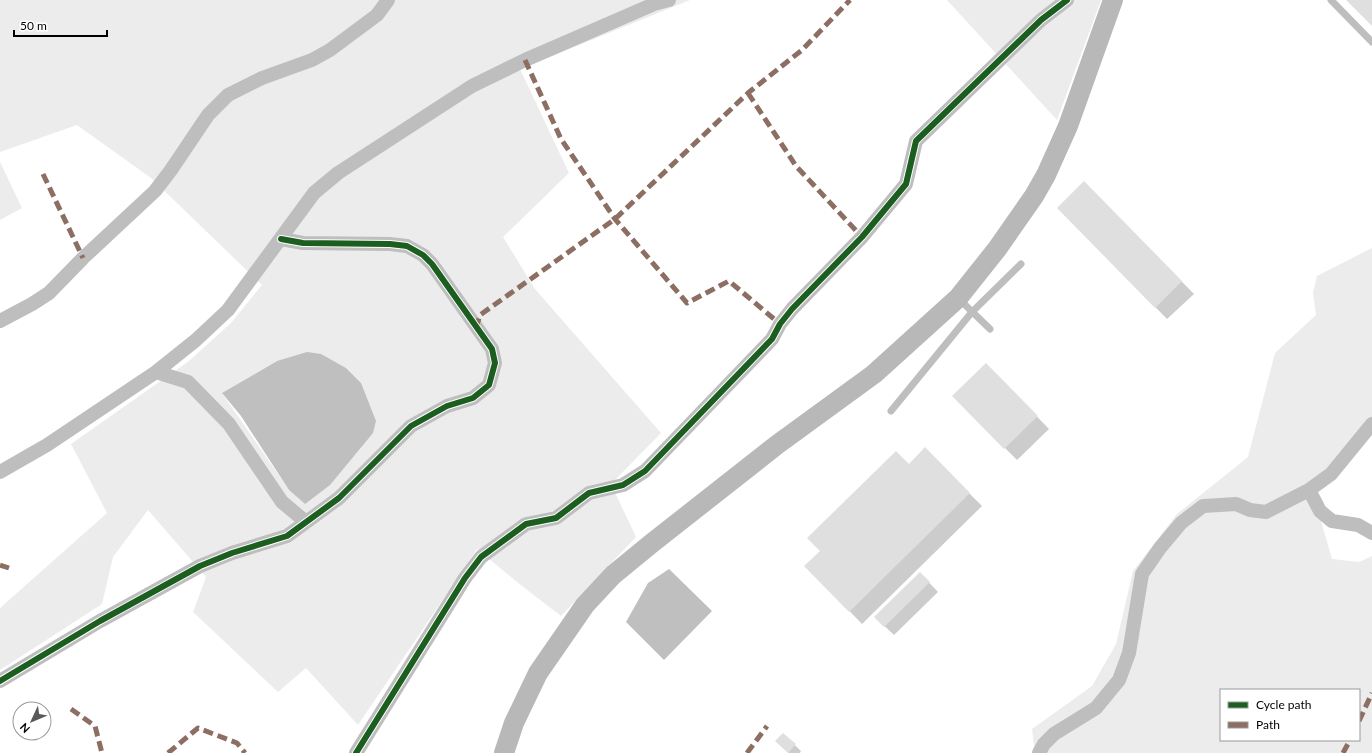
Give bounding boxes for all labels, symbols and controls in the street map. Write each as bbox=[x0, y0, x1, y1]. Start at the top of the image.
scale bar bbox=[14, 12, 107, 38]
text: 50 m bbox=[20, 18, 47, 33]
legend bbox=[1220, 689, 1360, 741]
text: Cycle path bbox=[1256, 697, 1311, 712]
north arrow bbox=[12, 701, 52, 741]
text: Path bbox=[1256, 717, 1280, 732]
text: N bbox=[17, 721, 32, 736]

